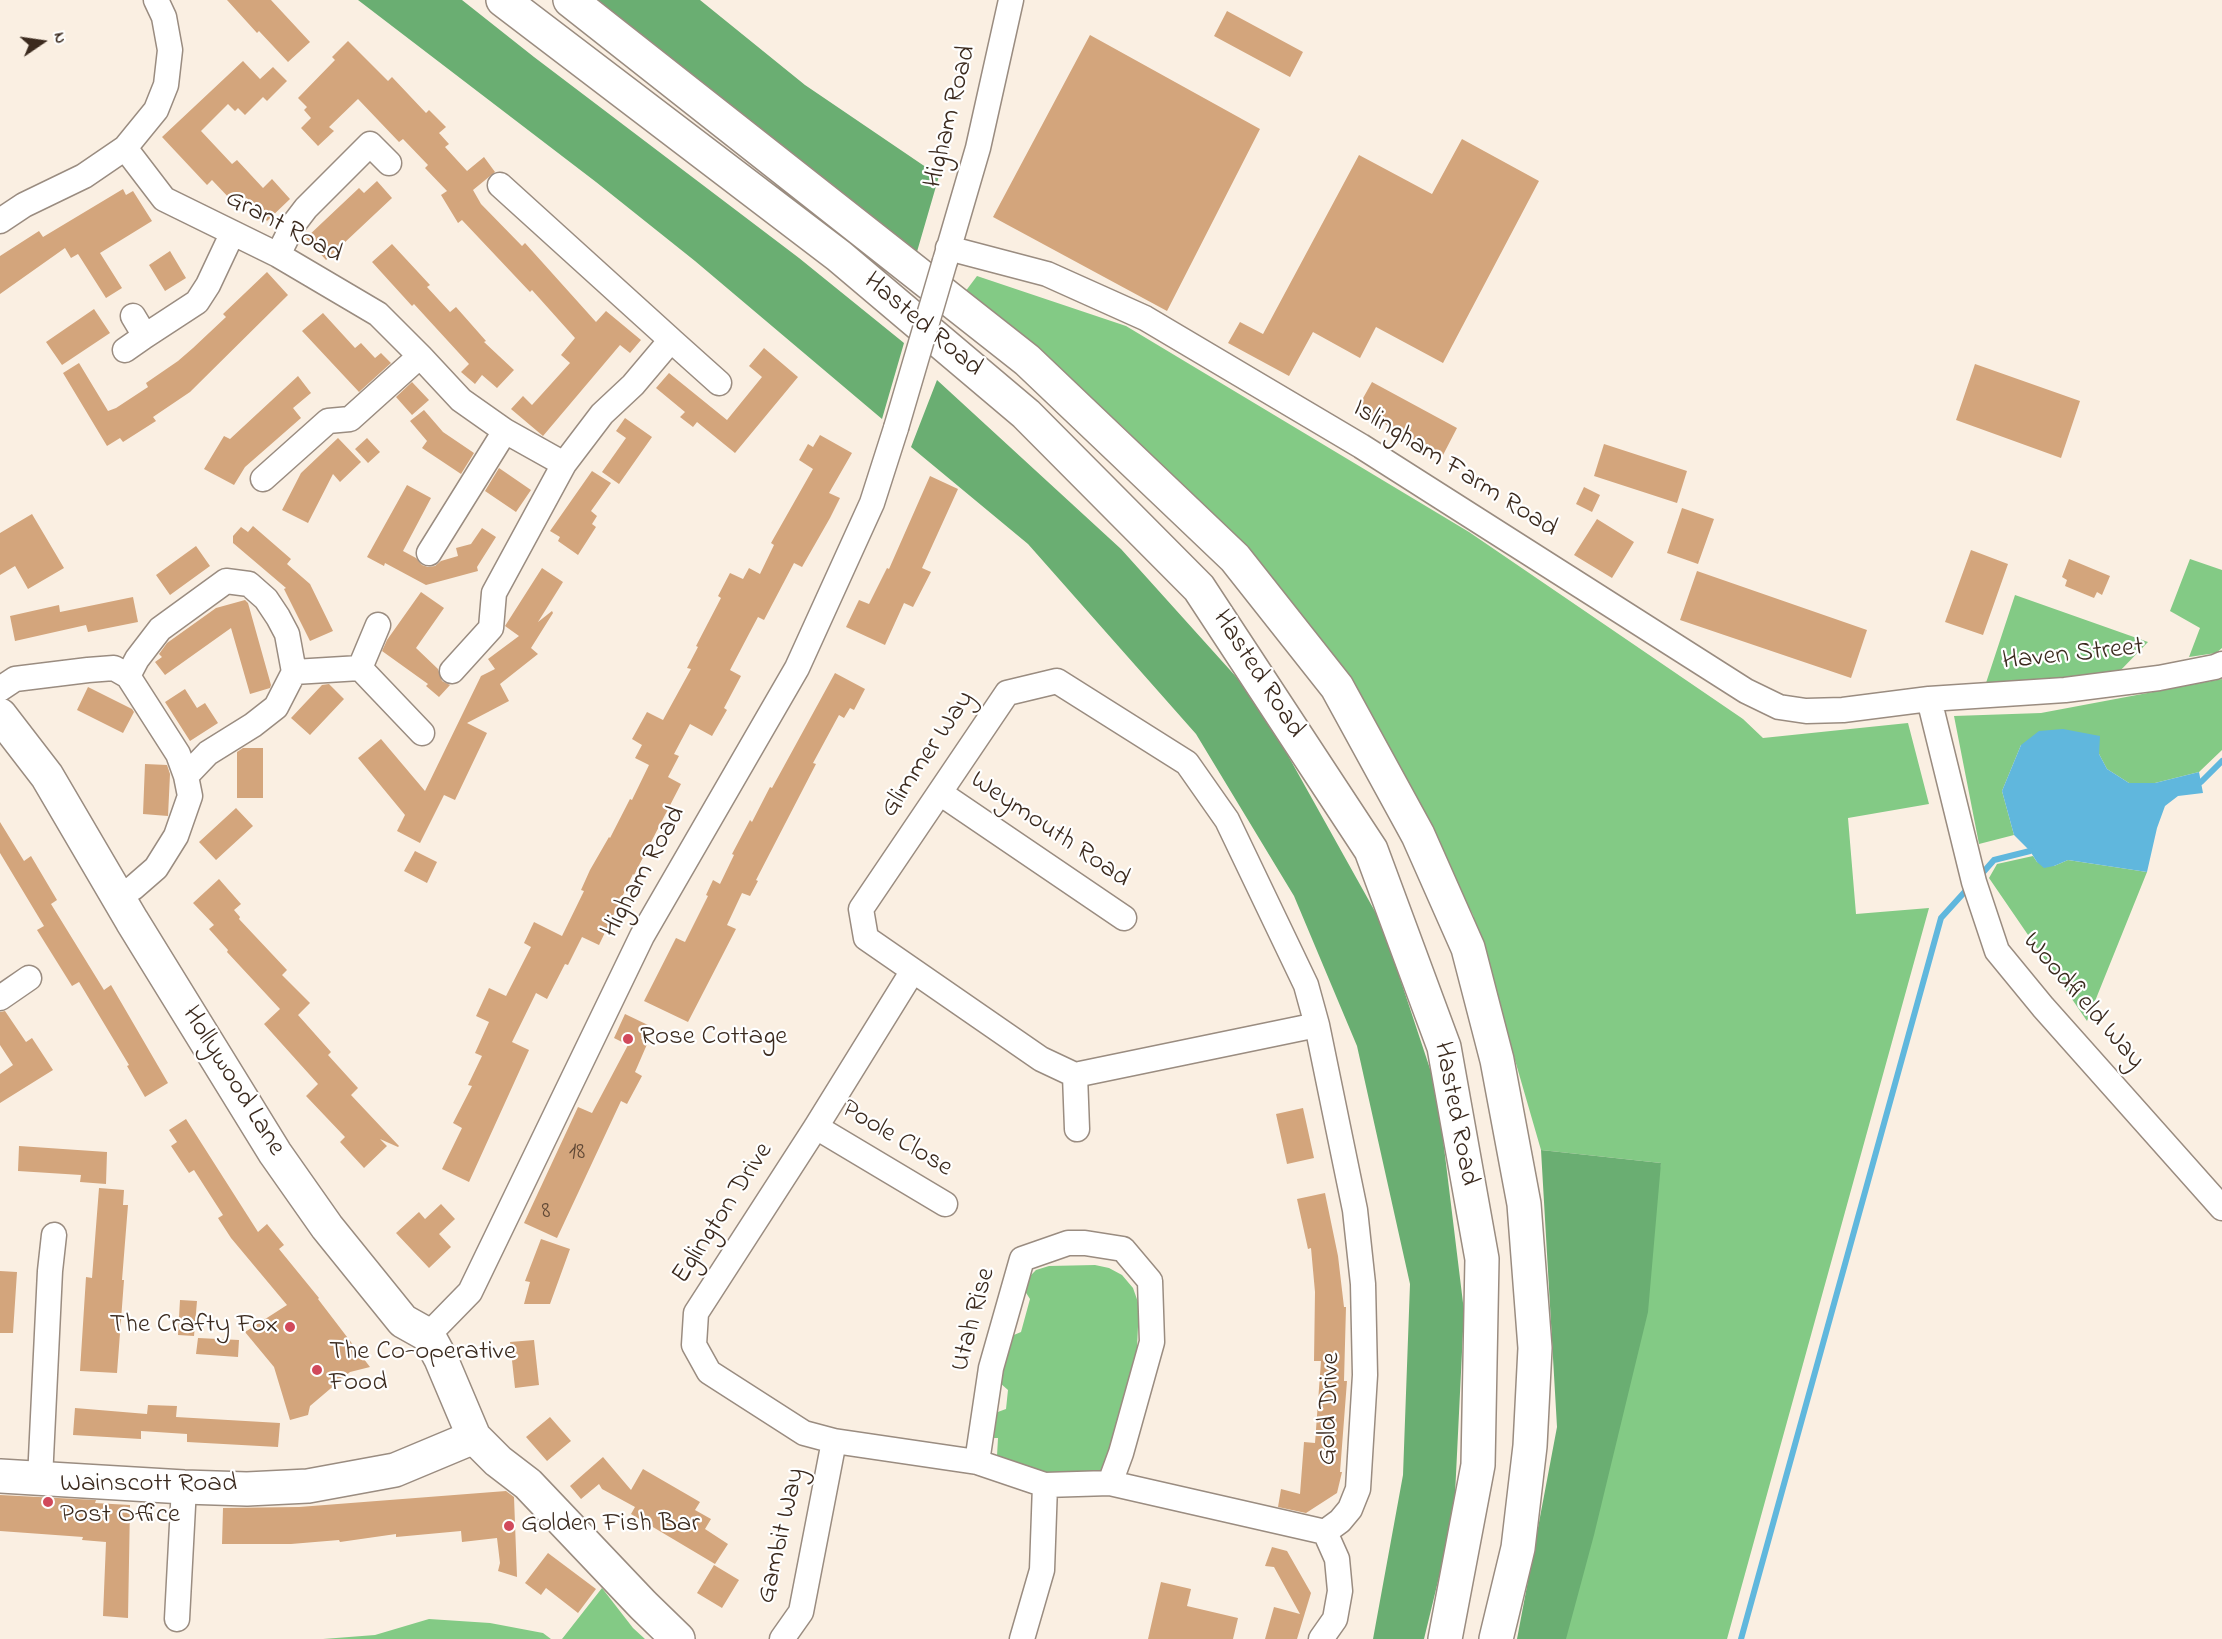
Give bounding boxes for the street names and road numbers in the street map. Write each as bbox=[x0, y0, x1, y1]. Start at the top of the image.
street label: Higham Road bbox=[919, 43, 985, 191]
street label: Grant Road bbox=[219, 184, 347, 272]
street label: Hasted Road bbox=[856, 267, 988, 385]
street label: Islingham Farm Road bbox=[1345, 394, 1563, 546]
street label: Hasted Road bbox=[1204, 605, 1310, 745]
street label: Haven Street bbox=[2001, 632, 2145, 680]
street label: Glimmer Way bbox=[875, 685, 983, 825]
street label: Weymouth Road bbox=[963, 766, 1135, 896]
street label: Higham Road bbox=[596, 802, 694, 944]
street label: Woodfield Way bbox=[2014, 927, 2150, 1077]
street label: Hollywood Lane bbox=[173, 1001, 291, 1163]
street label: Hasted Road bbox=[1424, 1039, 1484, 1189]
street label: Poole Close bbox=[835, 1094, 957, 1186]
street label: Eglington Drive bbox=[666, 1137, 782, 1291]
street label: Utah Rise bbox=[946, 1265, 1004, 1375]
street label: Gold Drive bbox=[1313, 1352, 1349, 1466]
street label: Gambit Way bbox=[752, 1465, 814, 1607]

